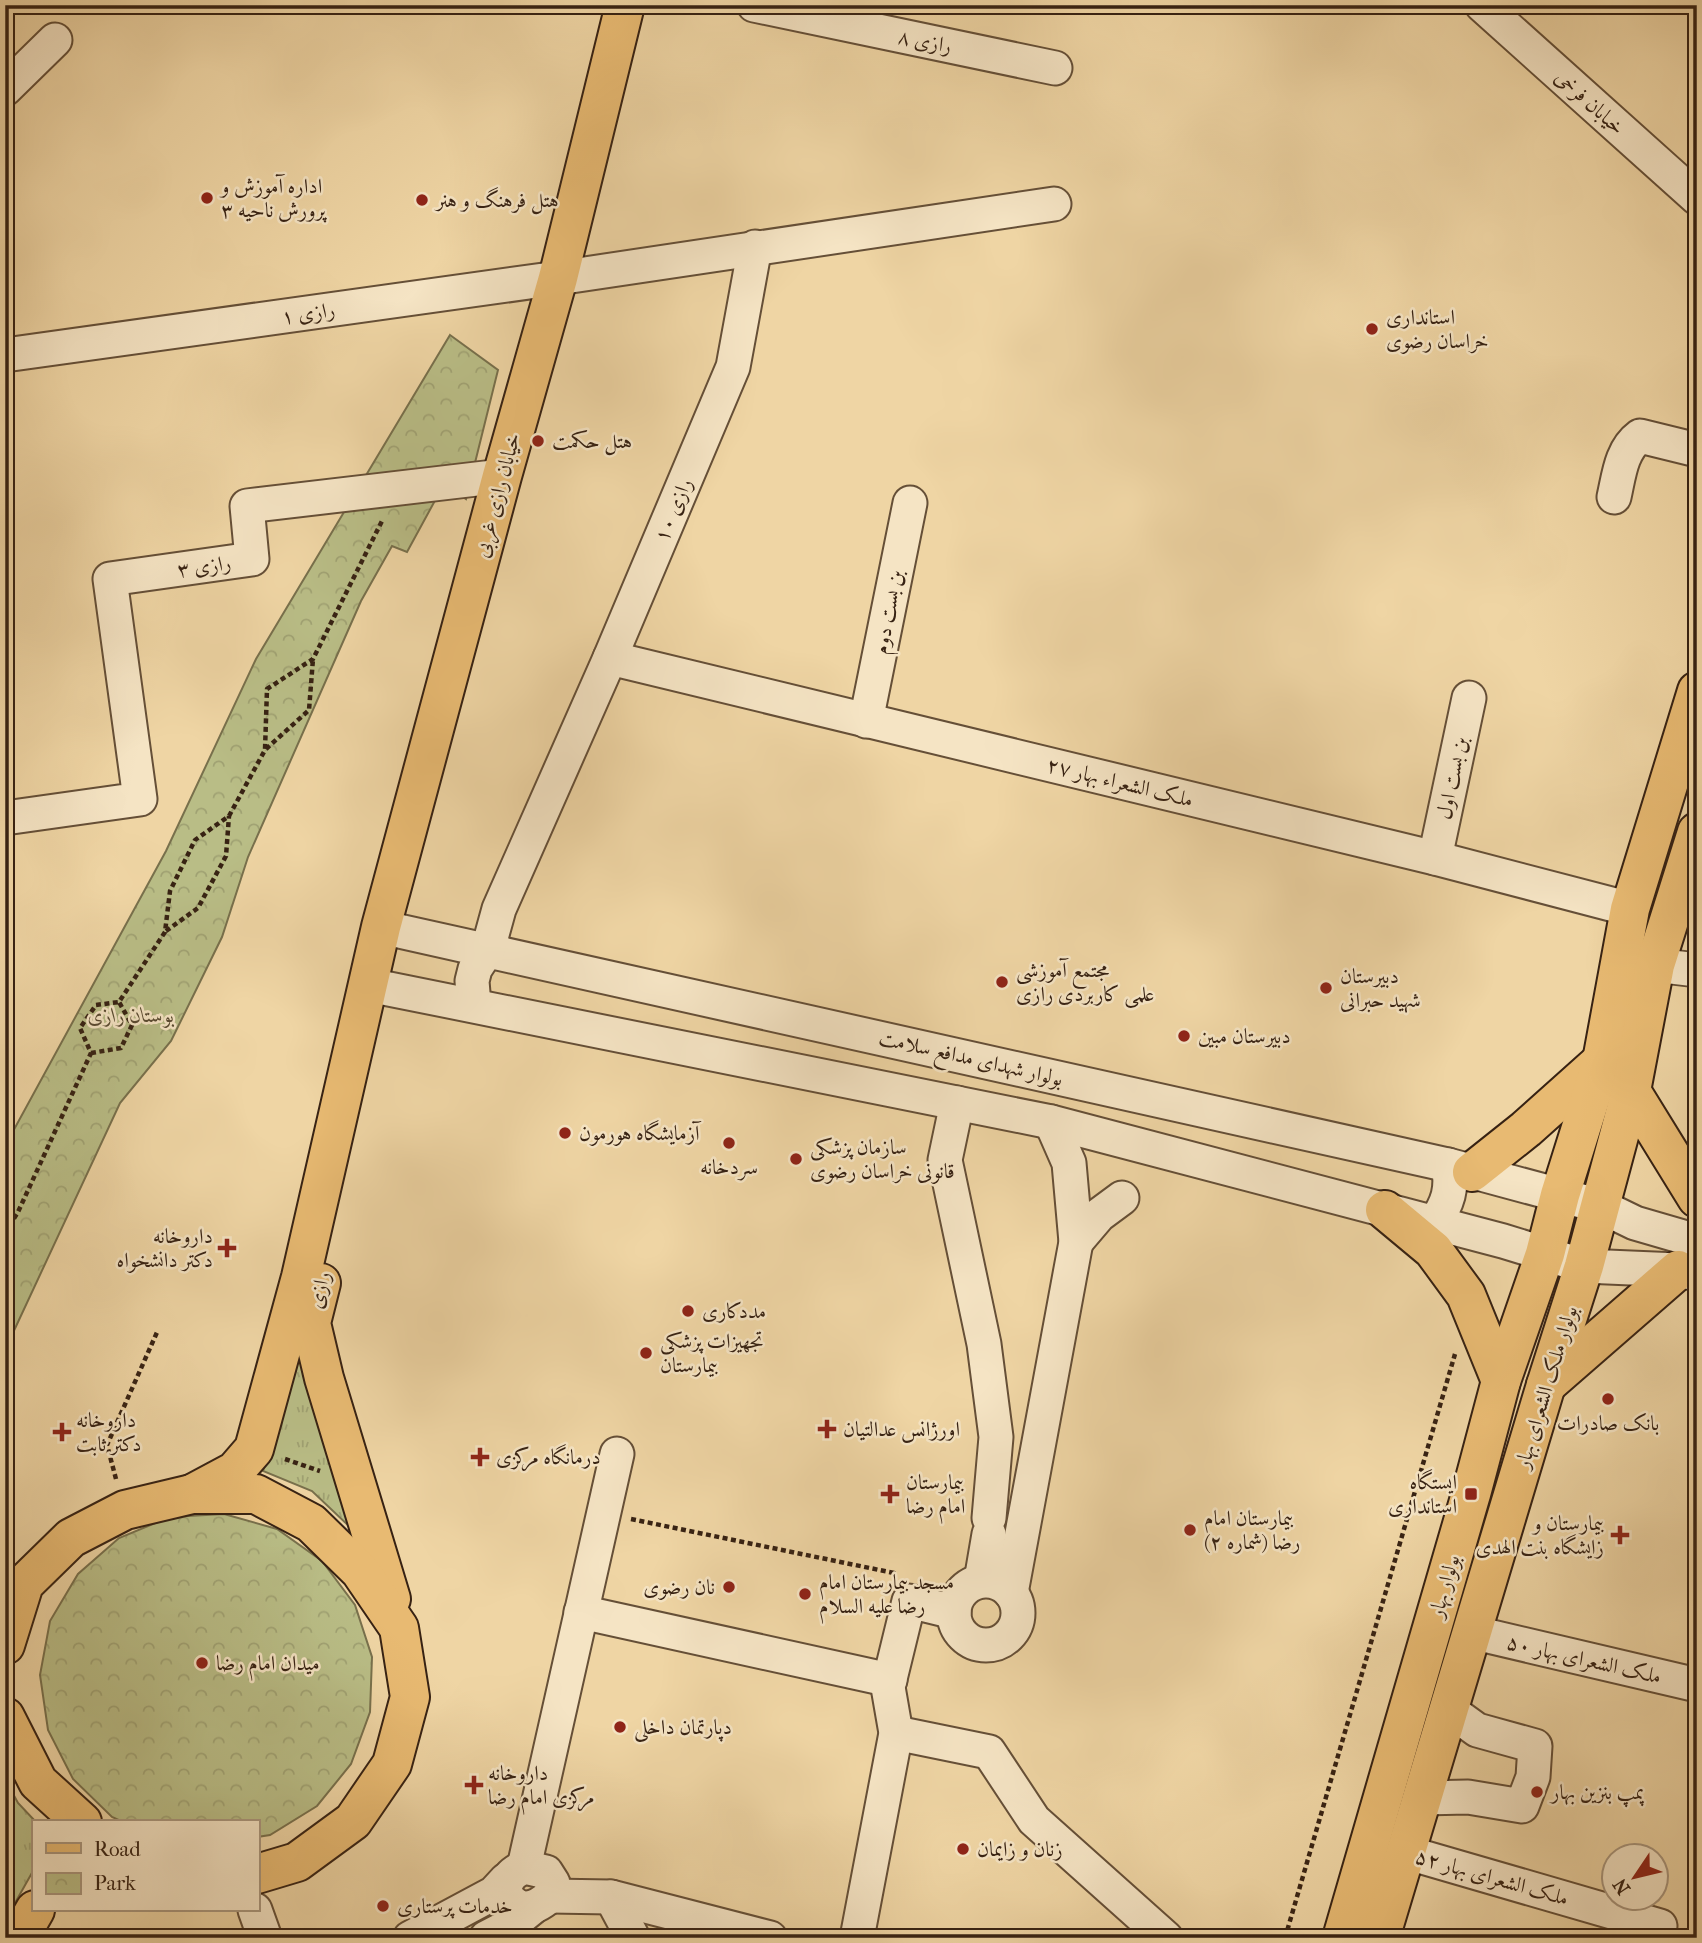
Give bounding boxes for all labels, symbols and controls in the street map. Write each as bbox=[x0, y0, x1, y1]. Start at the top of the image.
street label: رازی ۸ bbox=[896, 24, 954, 58]
street label: خیابان فرخی bbox=[1550, 65, 1630, 140]
place label: اداره آموزش و پرورش ناحیه ۳ bbox=[219, 173, 328, 223]
place label: هتل فرهنگ و هنر bbox=[434, 187, 559, 215]
marker: اداره آموزش و پرورش ناحیه ۳ bbox=[199, 190, 215, 206]
marker: هتل فرهنگ و هنر bbox=[414, 192, 430, 208]
street label: رازی ۱ bbox=[280, 297, 336, 329]
place label: استانداری خراسان رضوی bbox=[1386, 305, 1489, 354]
marker: استانداری خراسان رضوی bbox=[1364, 321, 1380, 337]
place label: هتل حکمت bbox=[552, 429, 632, 456]
street label: خیابان رازی غربی bbox=[469, 430, 528, 561]
marker: هتل حکمت bbox=[530, 433, 546, 449]
street label: رازی ۱۰ bbox=[649, 475, 697, 545]
street label: رازی ۳ bbox=[176, 550, 232, 582]
street label: بن بست دوم bbox=[868, 568, 914, 657]
street label: بن بست اول bbox=[1432, 734, 1472, 821]
street label: ملک الشعراء بهار ۲۷ bbox=[1044, 752, 1196, 814]
place label: مجتمع آموزشی علمی کاربردی رازی bbox=[1016, 957, 1155, 1008]
place label: دبیرستان شهید حبرانی bbox=[1340, 964, 1421, 1014]
marker: مجتمع آموزشی علمی کاربردی رازی bbox=[994, 974, 1010, 990]
marker: دبیرستان شهید حبرانی bbox=[1318, 980, 1334, 996]
park label: بوستان رازی bbox=[87, 1003, 175, 1028]
place label: دبیرستان مبین bbox=[1198, 1024, 1291, 1049]
street label: بولوار شهدای مدافع سلامت bbox=[875, 1025, 1065, 1098]
marker: دبیرستان مبین bbox=[1176, 1028, 1192, 1044]
place label: آزمایشگاه هورمون bbox=[579, 1120, 702, 1146]
marker: آزمایشگاه هورمون bbox=[557, 1125, 573, 1141]
marker: سردخانه bbox=[721, 1135, 737, 1151]
place label: سازمان پزشکی قانونی خراسان رضوی bbox=[810, 1135, 955, 1184]
marker: سازمان پزشکی قانونی خراسان رضوی bbox=[788, 1151, 804, 1167]
place label: سردخانه bbox=[700, 1155, 758, 1181]
place label: داروخانه دکتر دانشخواه bbox=[116, 1224, 213, 1273]
marker: داروخانه دکتر دانشخواه bbox=[219, 1240, 235, 1256]
street label: رازی bbox=[303, 1269, 335, 1311]
place label: مددکاری bbox=[702, 1299, 766, 1323]
marker: مددکاری bbox=[680, 1303, 696, 1319]
street label: بولوار ملک الشعرای بهار bbox=[1509, 1303, 1584, 1474]
place label: تجهیزات پزشکی بیمارستان bbox=[660, 1329, 764, 1378]
marker: تجهیزات پزشکی بیمارستان bbox=[638, 1345, 654, 1361]
marker: بانک صادرات bbox=[1600, 1391, 1616, 1407]
place label: داروخانه دکتر ثابت bbox=[76, 1408, 141, 1456]
place label: بانک صادرات bbox=[1557, 1411, 1659, 1436]
place label: اورژانس عدالتیان bbox=[843, 1417, 960, 1443]
marker: اورژانس عدالتیان bbox=[817, 1419, 837, 1439]
marker: داروخانه دکتر ثابت bbox=[54, 1424, 70, 1440]
place label: درمانگاه مرکزی bbox=[496, 1444, 601, 1472]
marker: درمانگاه مرکزی bbox=[470, 1447, 490, 1467]
place label: ایستگاه استانداری bbox=[1388, 1469, 1457, 1518]
place label: بیمارستان امام رضا bbox=[906, 1470, 965, 1524]
marker: بیمارستان امام رضا bbox=[880, 1484, 900, 1504]
marker: ایستگاه استانداری bbox=[1463, 1486, 1479, 1502]
place label: بیمارستان امام رضا (شماره ۲) bbox=[1204, 1506, 1300, 1554]
place label: بیمارستان و زایشگاه بنت الهدی bbox=[1476, 1511, 1605, 1560]
marker: بیمارستان امام رضا (شماره ۲) bbox=[1182, 1522, 1198, 1538]
marker: بیمارستان و زایشگاه بنت الهدی bbox=[1610, 1525, 1630, 1545]
street label: بولوار بهار bbox=[1423, 1552, 1466, 1623]
place label: مسجد بیمارستان امام رضا علیه السلام bbox=[819, 1570, 954, 1624]
place label: نان رضوی bbox=[643, 1575, 715, 1600]
marker: نان رضوی bbox=[721, 1579, 737, 1595]
marker: مسجد بیمارستان امام رضا علیه السلام bbox=[797, 1586, 813, 1602]
street label: ملک الشعرای بهار ۵۰ bbox=[1504, 1630, 1664, 1690]
place label: میدان امام رضا bbox=[216, 1651, 320, 1681]
marker: میدان امام رضا bbox=[194, 1655, 210, 1671]
place label: دپارتمان داخلی bbox=[634, 1715, 732, 1743]
marker: دپارتمان داخلی bbox=[612, 1719, 628, 1735]
place label: داروخانه مرکزی امام رضا bbox=[488, 1761, 595, 1815]
marker: داروخانه مرکزی امام رضا bbox=[466, 1777, 482, 1793]
place label: پمپ بنزین بهار bbox=[1549, 1780, 1645, 1808]
marker: پمپ بنزین بهار bbox=[1529, 1784, 1545, 1800]
legend bbox=[32, 1820, 259, 1912]
text: Road bbox=[94, 1837, 141, 1861]
place label: زنان و زایمان bbox=[977, 1837, 1063, 1862]
marker: زنان و زایمان bbox=[955, 1841, 971, 1857]
north arrow bbox=[1600, 1842, 1670, 1912]
street label: ملک الشعرای بهار ۵۲ bbox=[1412, 1844, 1571, 1912]
text: Park bbox=[94, 1871, 136, 1895]
text: N bbox=[1608, 1873, 1635, 1898]
place label: خدمات پرستاری bbox=[397, 1894, 513, 1919]
marker: خدمات پرستاری bbox=[375, 1898, 391, 1914]

